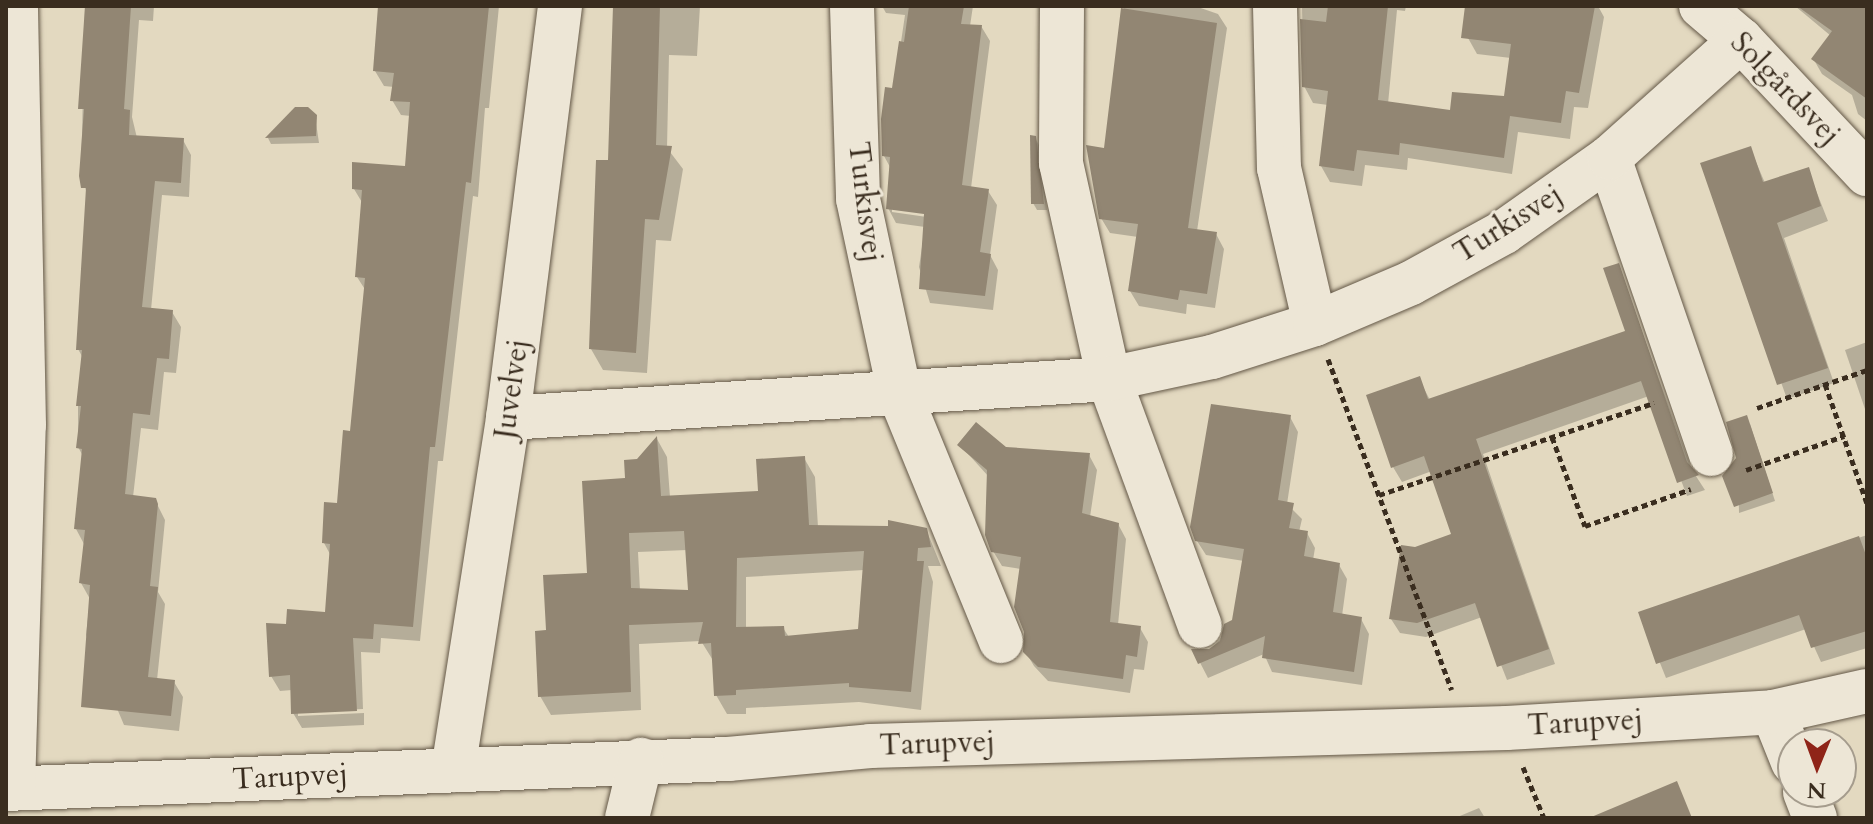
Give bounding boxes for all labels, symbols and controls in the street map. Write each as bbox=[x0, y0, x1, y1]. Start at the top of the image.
street label: Solgårdsvej bbox=[1722, 25, 1848, 153]
street label: Turkisvej bbox=[840, 140, 890, 264]
street label: Turkisvej bbox=[1447, 177, 1569, 271]
street label: Juvelvej bbox=[487, 337, 537, 441]
street label: Tarupvej bbox=[1526, 702, 1644, 744]
street label: Tarupvej bbox=[879, 724, 995, 764]
north arrow bbox=[1777, 728, 1857, 808]
street label: Tarupvej bbox=[231, 756, 349, 798]
text: N bbox=[1807, 775, 1826, 805]

